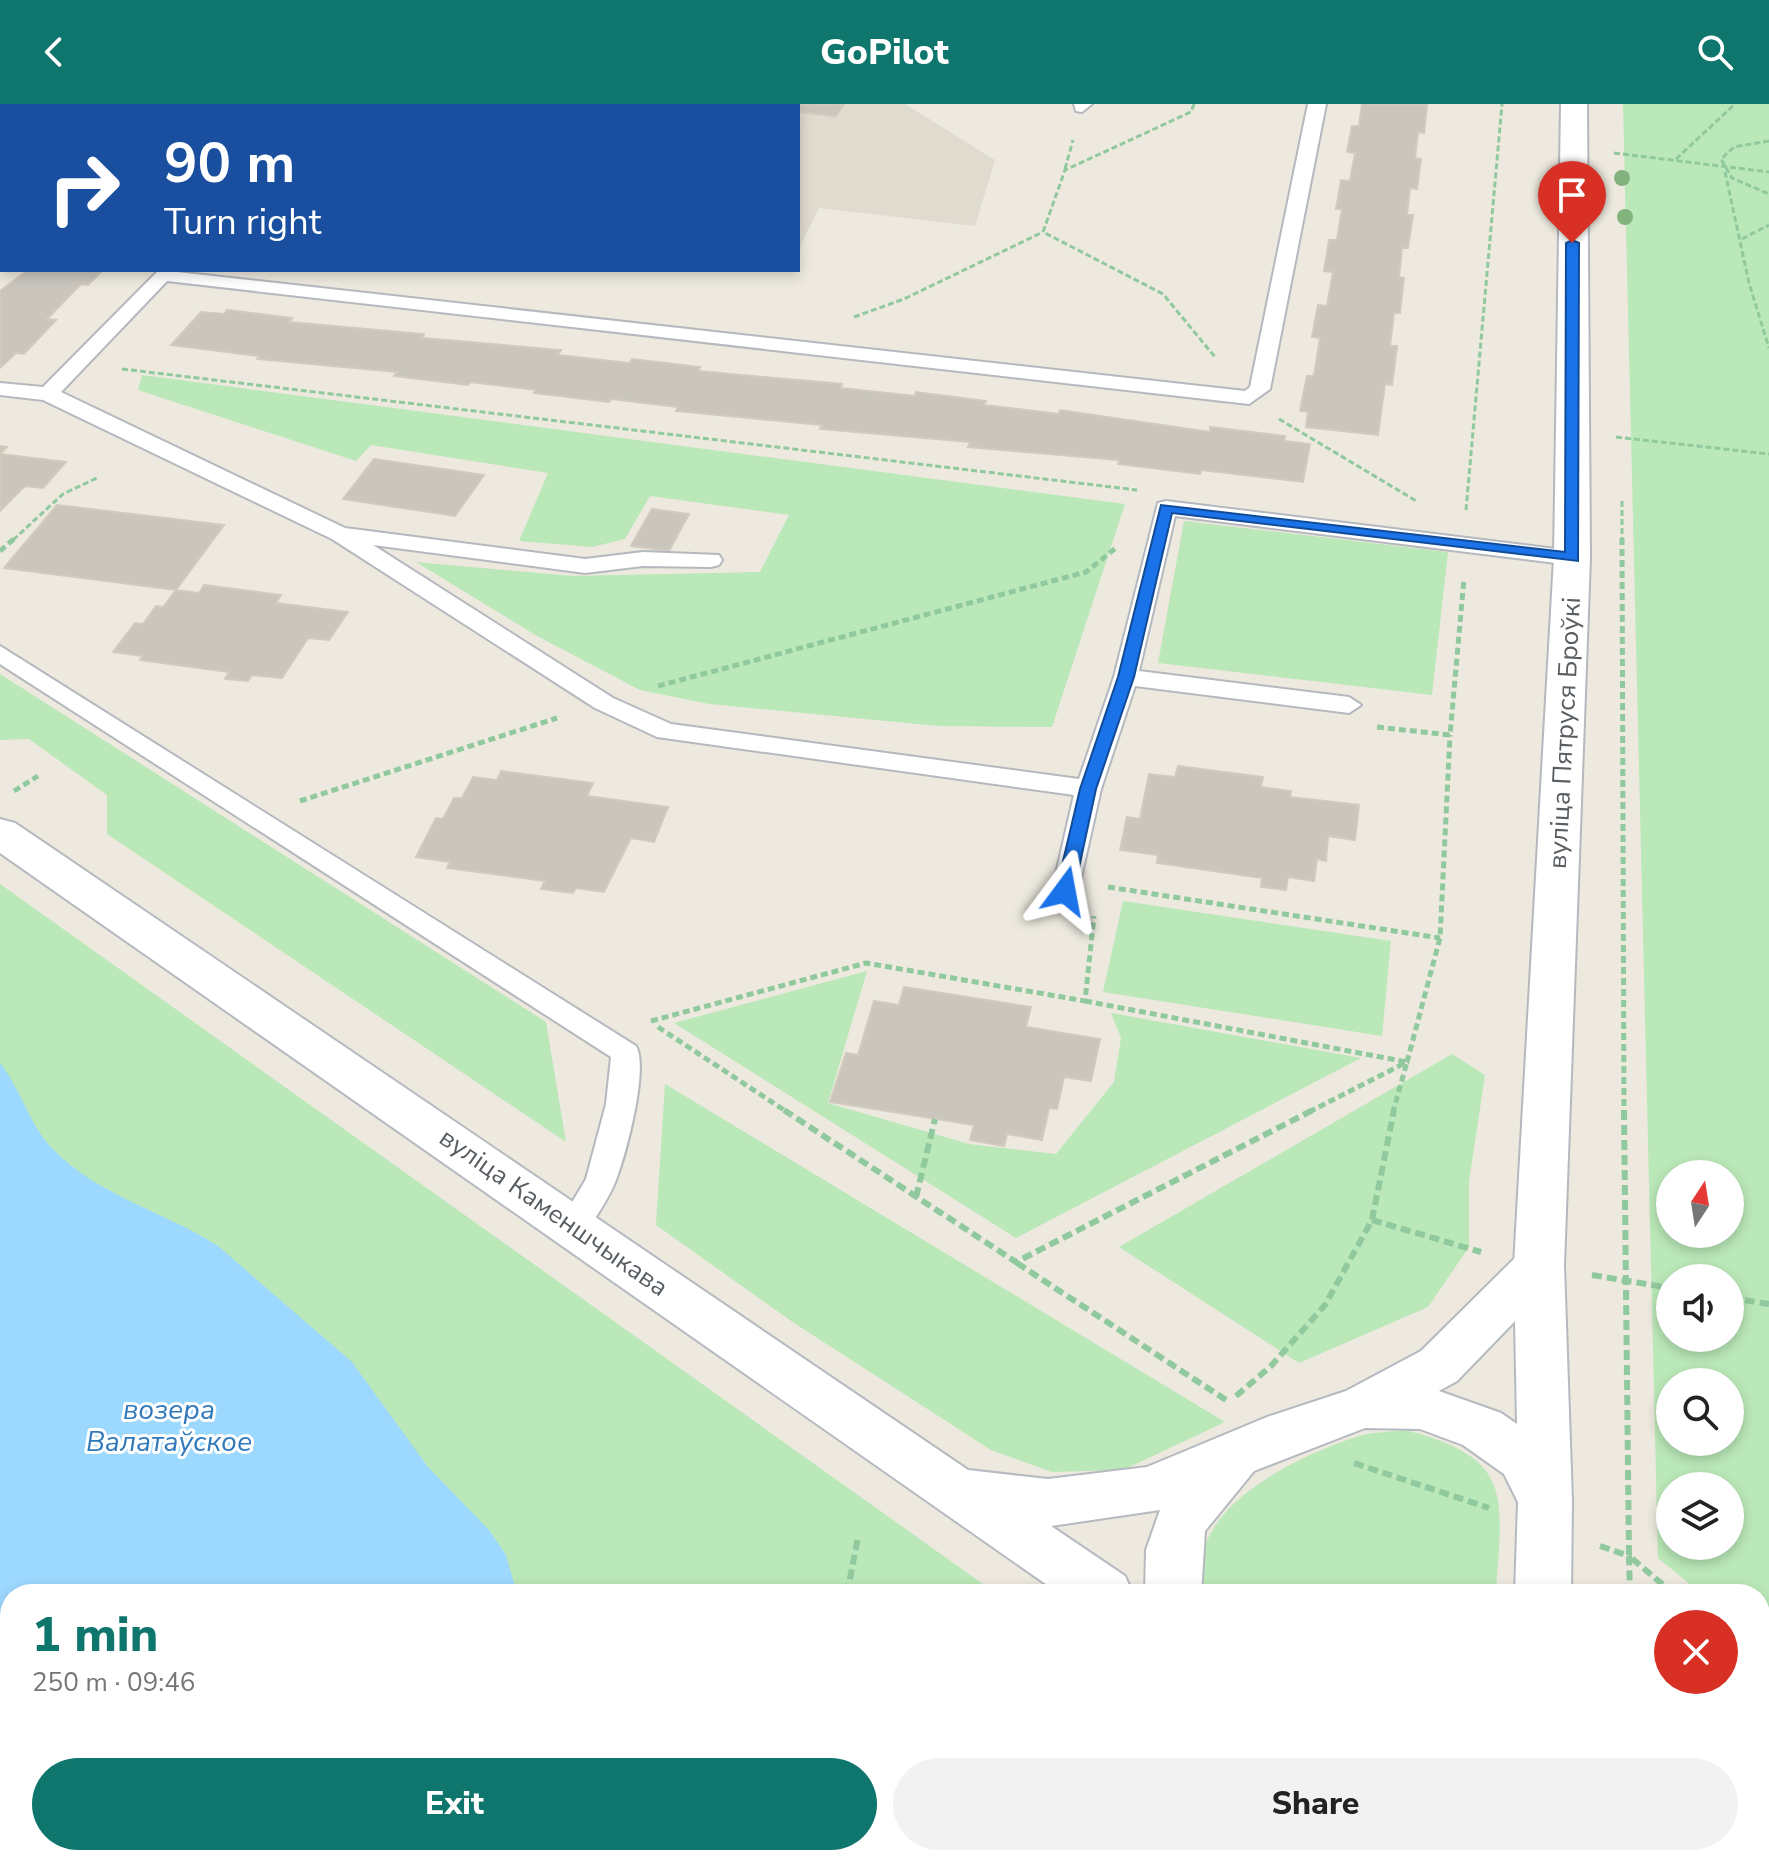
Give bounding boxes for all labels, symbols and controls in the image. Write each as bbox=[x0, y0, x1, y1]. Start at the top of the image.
text: GoPilot bbox=[820, 28, 949, 77]
icon: back bbox=[32, 30, 76, 74]
icon: search bbox=[1693, 30, 1737, 74]
text: 90 m bbox=[164, 125, 295, 202]
icon: right bbox=[32, 136, 136, 240]
pin bbox=[1538, 161, 1606, 243]
icon: arrive bbox=[1550, 173, 1594, 217]
text: Turn right bbox=[164, 198, 321, 247]
street label: вуліца Пятруся Броўкі bbox=[1540, 596, 1589, 870]
position arrow bbox=[1023, 849, 1107, 933]
street label: вуліца Каменшчыкава bbox=[432, 1120, 675, 1305]
north arrow bbox=[1656, 1160, 1744, 1248]
map controls bbox=[1656, 1160, 1744, 1560]
button: sound bbox=[1656, 1264, 1744, 1352]
button: search bbox=[1656, 1368, 1744, 1456]
water label: возера Валатаўское bbox=[86, 1391, 252, 1461]
button: layers bbox=[1656, 1472, 1744, 1560]
text: 1 min bbox=[32, 1602, 158, 1668]
button: close bbox=[1654, 1610, 1738, 1694]
text: 250 m · 09:46 bbox=[32, 1665, 195, 1700]
button: Exit bbox=[32, 1758, 877, 1850]
button: Share bbox=[893, 1758, 1738, 1850]

